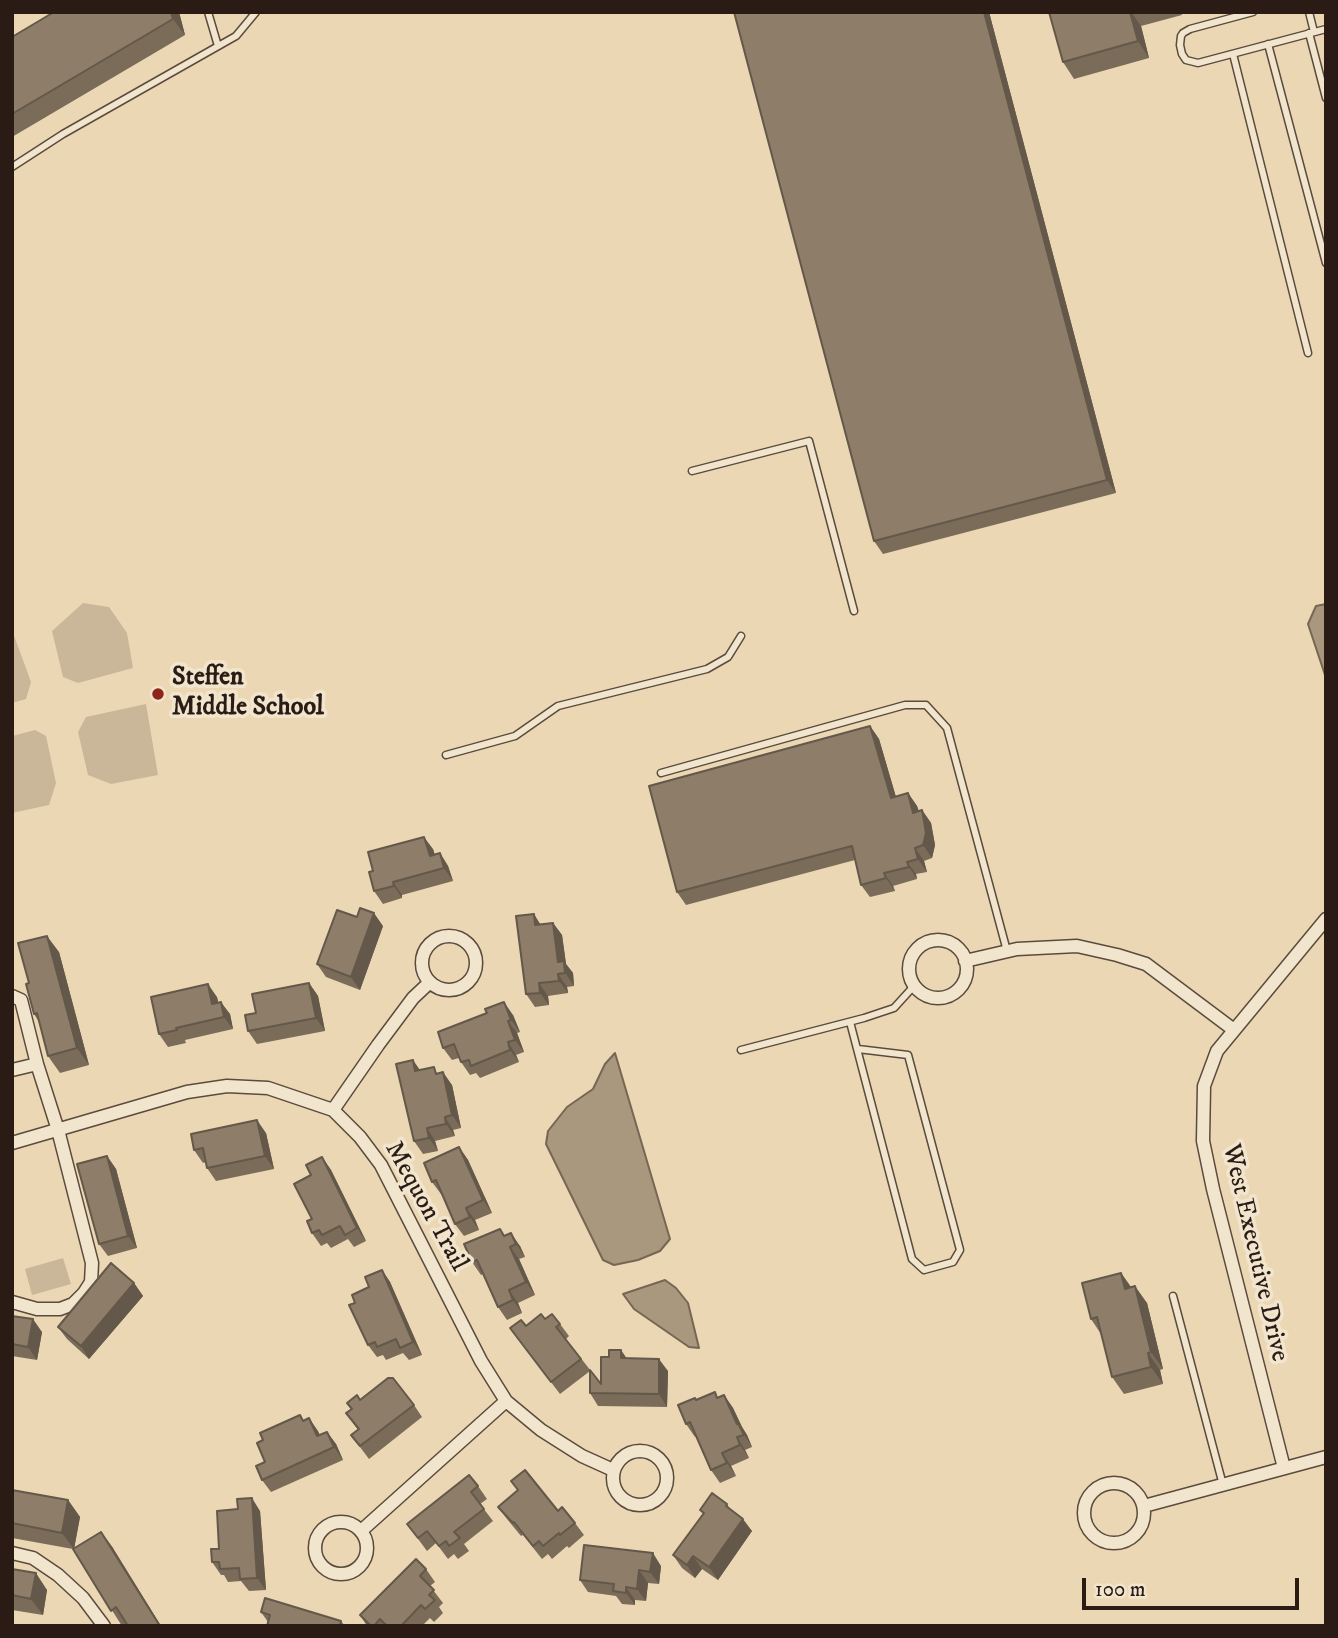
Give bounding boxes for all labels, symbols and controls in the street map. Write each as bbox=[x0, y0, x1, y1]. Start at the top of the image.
place label: Steffen Middle School bbox=[172, 663, 324, 724]
marker: Steffen Middle School bbox=[150, 686, 166, 702]
street label: Mequon Trail bbox=[377, 1137, 473, 1277]
street label: West Executive Drive bbox=[1214, 1141, 1294, 1365]
scale bar bbox=[1086, 1564, 1303, 1608]
text: 100 m bbox=[1095, 1577, 1146, 1603]

